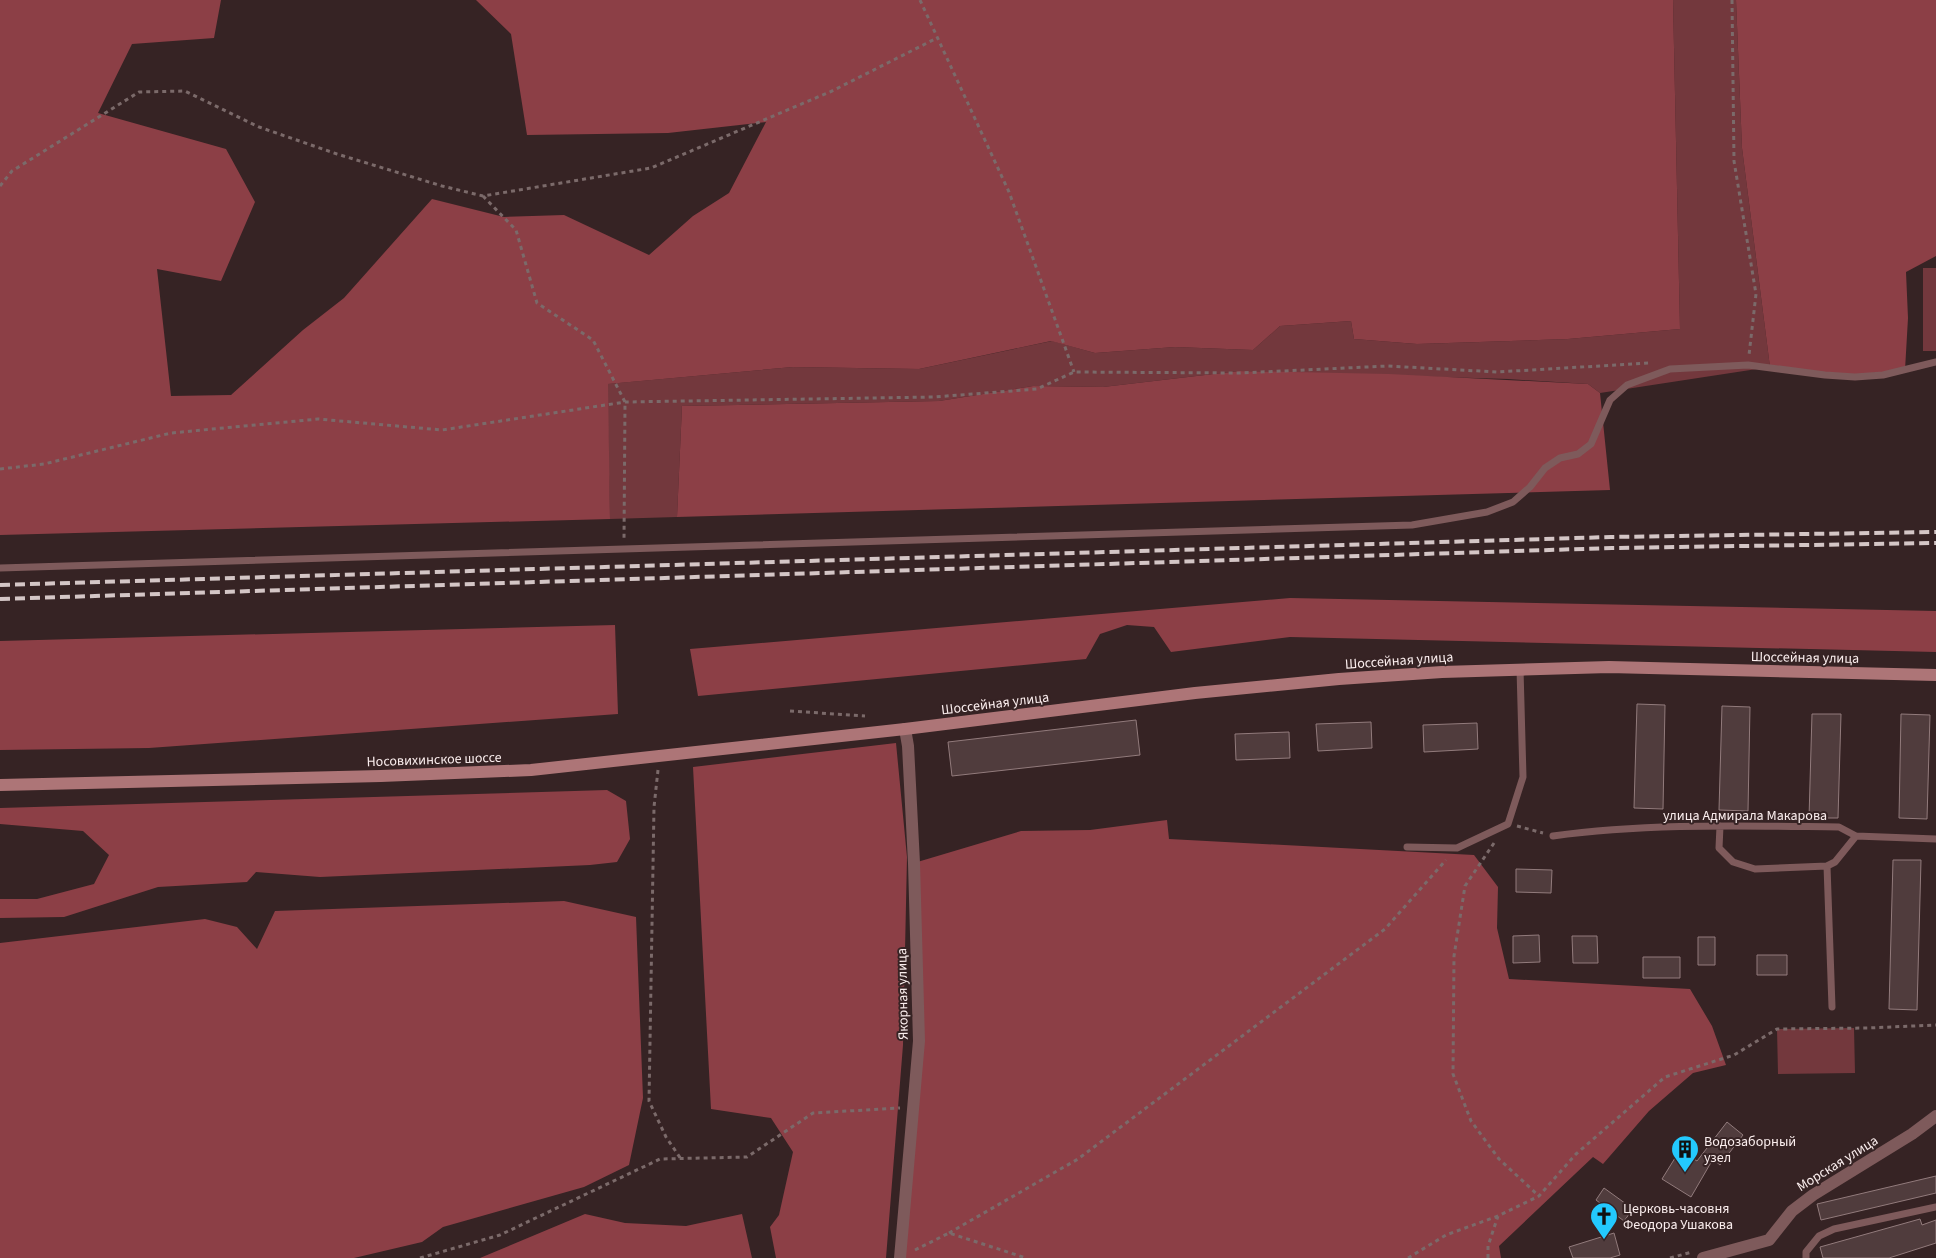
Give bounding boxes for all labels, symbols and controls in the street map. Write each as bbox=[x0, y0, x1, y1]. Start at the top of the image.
street label: Шоссейная улица bbox=[1344, 647, 1454, 675]
street label: Шоссейная улица bbox=[1751, 647, 1859, 669]
street label: Шоссейная улица bbox=[940, 687, 1050, 721]
street label: Носовихинское шоссе bbox=[366, 748, 502, 772]
street label: улица Адмирала Макарова bbox=[1663, 806, 1827, 826]
street label: Якорная улица bbox=[892, 948, 914, 1040]
street label: Морская улица bbox=[1793, 1131, 1882, 1197]
place label: Водозаборный узел bbox=[1704, 1132, 1796, 1168]
building icon: Водозаборный узел bbox=[1670, 1134, 1700, 1173]
place label: Церковь-часовня Феодора Ушакова bbox=[1623, 1199, 1733, 1235]
church icon: Церковь-часовня Феодора Ушакова bbox=[1589, 1201, 1619, 1240]

